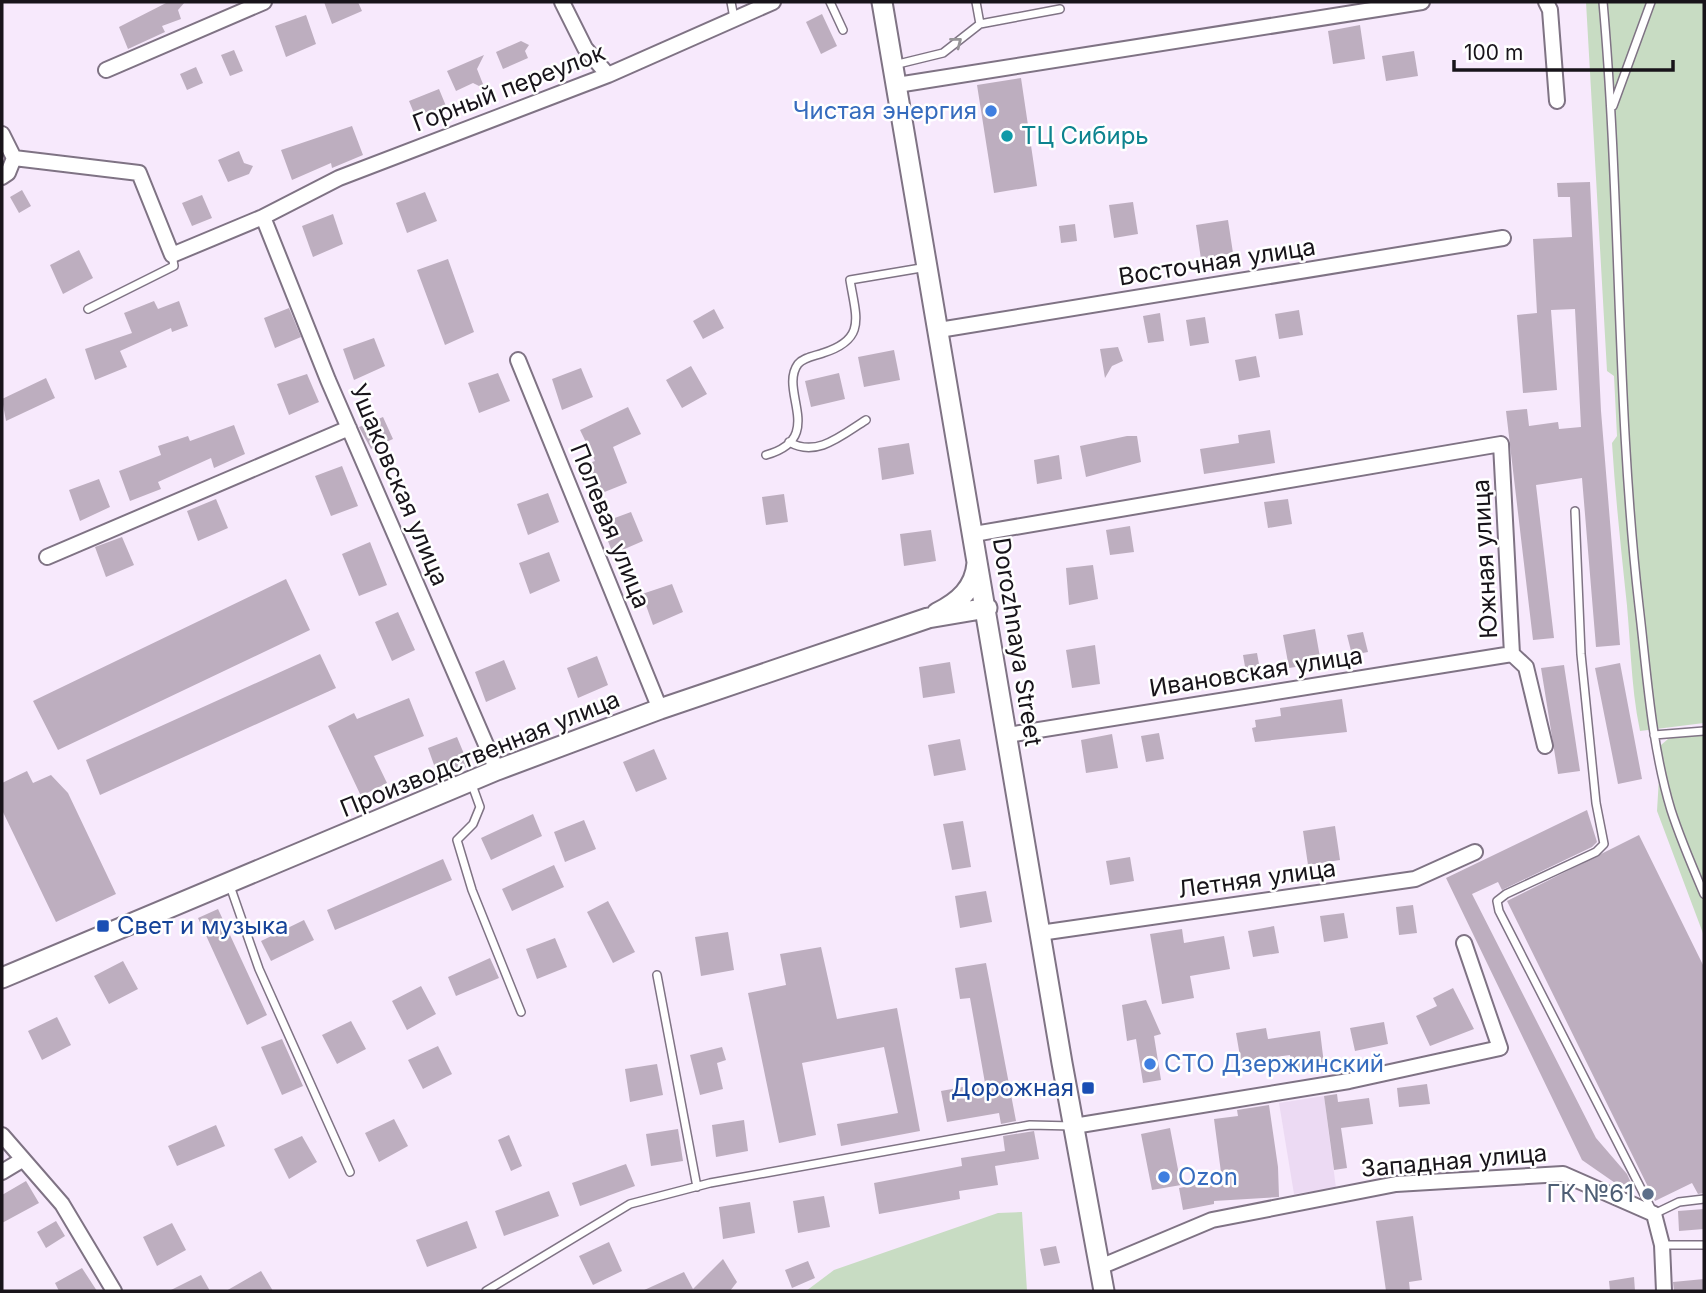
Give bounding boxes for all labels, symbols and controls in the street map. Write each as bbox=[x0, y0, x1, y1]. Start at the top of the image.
scale bar bbox=[1454, 28, 1673, 72]
street label: Горный переулок bbox=[408, 37, 609, 138]
one-way arrow bbox=[949, 37, 961, 50]
text: 100 m bbox=[1464, 40, 1523, 65]
place label: Чистая энергия bbox=[793, 96, 977, 125]
marker: Чистая энергия bbox=[983, 103, 999, 119]
place label: ТЦ Сибирь bbox=[1021, 121, 1149, 150]
marker: ТЦ Сибирь bbox=[999, 128, 1015, 144]
street label: Восточная улица bbox=[1116, 232, 1317, 291]
street label: Ушаковская улица bbox=[344, 380, 455, 590]
street label: Полевая улица bbox=[564, 439, 657, 613]
street label: Южная улица bbox=[1466, 479, 1503, 640]
street label: Dorozhnaya Street bbox=[987, 536, 1048, 748]
street label: Ивановская улица bbox=[1147, 640, 1365, 703]
street label: Производственная улица bbox=[336, 684, 624, 823]
street label: Летняя улица bbox=[1176, 853, 1338, 904]
place label: Свет и музыка bbox=[117, 911, 288, 940]
marker: Свет и музыка bbox=[95, 918, 111, 934]
place label: СТО Дзержинский bbox=[1164, 1049, 1384, 1078]
marker: СТО Дзержинский bbox=[1142, 1056, 1158, 1072]
place label: Дорожная bbox=[951, 1073, 1074, 1102]
marker: Дорожная bbox=[1080, 1080, 1096, 1096]
street label: Западная улица bbox=[1360, 1138, 1548, 1183]
place label: Ozon bbox=[1178, 1162, 1238, 1191]
marker: Ozon bbox=[1156, 1169, 1172, 1185]
place label: ГК №61 bbox=[1546, 1179, 1634, 1208]
marker: ГК №61 bbox=[1640, 1186, 1656, 1202]

